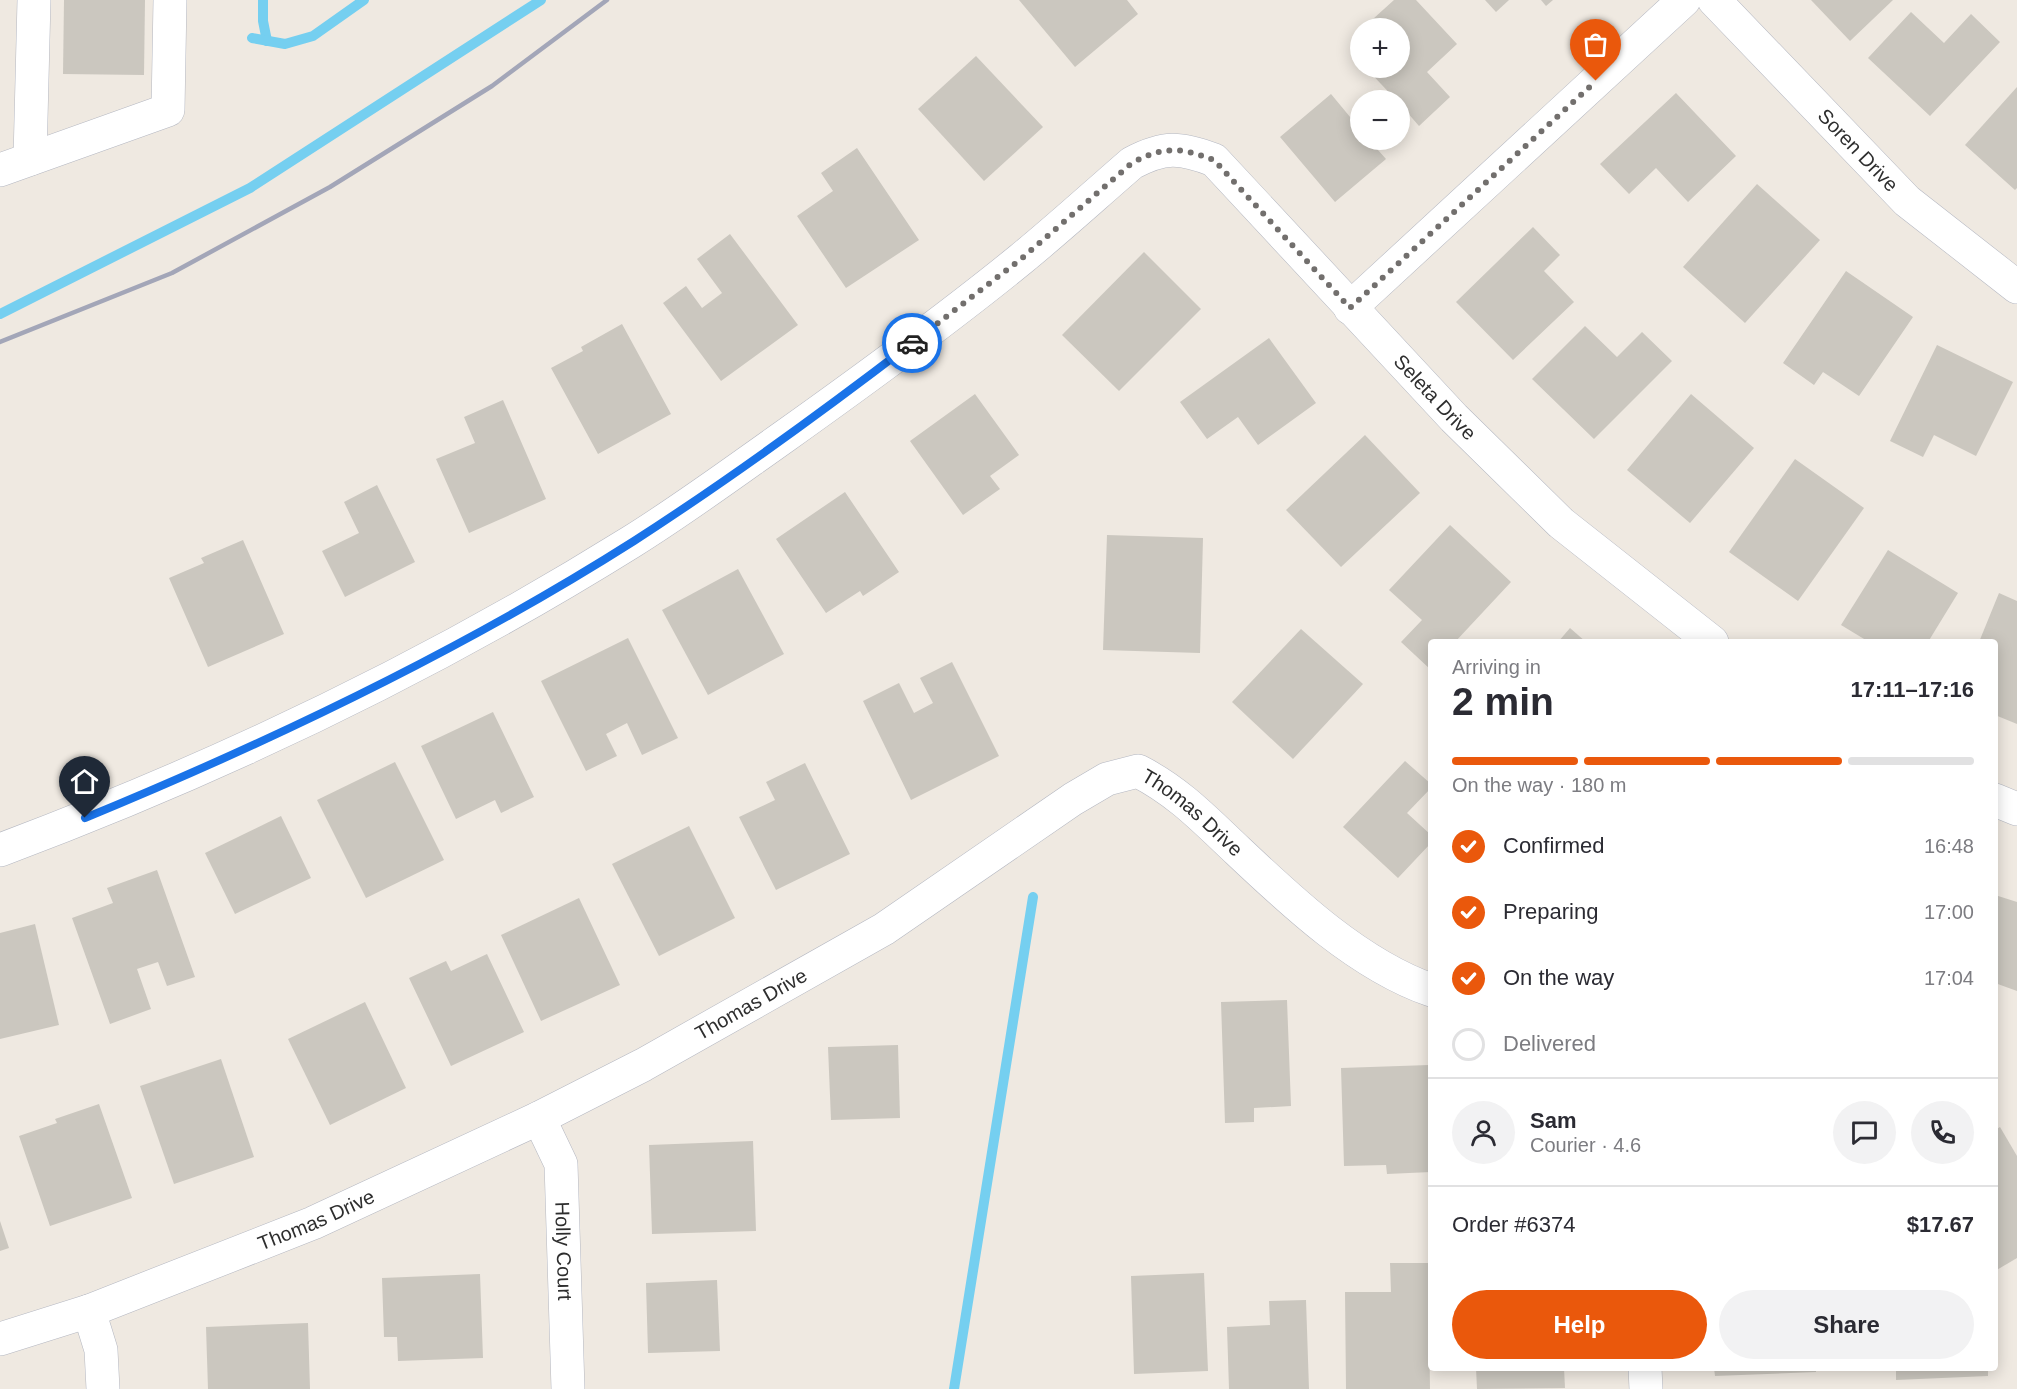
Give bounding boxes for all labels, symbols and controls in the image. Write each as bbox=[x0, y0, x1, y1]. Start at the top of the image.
map controls bbox=[1350, 18, 1410, 150]
button: + bbox=[1350, 18, 1410, 78]
pin bbox=[1570, 19, 1621, 81]
icon: bag bbox=[1579, 28, 1612, 61]
button: − bbox=[1350, 90, 1410, 150]
street label: Soren Drive bbox=[1814, 104, 1903, 196]
courier bbox=[882, 313, 942, 373]
icon: car bbox=[896, 327, 929, 360]
street label: Seleta Drive bbox=[1390, 350, 1480, 444]
text: Arriving in bbox=[1452, 656, 1541, 678]
text: 17:11–17:16 bbox=[1850, 677, 1974, 702]
text: 2 min bbox=[1452, 680, 1554, 723]
pin bbox=[59, 756, 110, 818]
street label: Thomas Drive bbox=[1138, 764, 1247, 860]
icon: home bbox=[68, 765, 101, 798]
text: On the way · 180 m bbox=[1452, 774, 1627, 796]
icon: check bbox=[1452, 830, 1485, 863]
text: Confirmed bbox=[1503, 833, 1604, 858]
text: 16:48 bbox=[1924, 835, 1974, 857]
icon: check bbox=[1452, 896, 1485, 929]
text: Preparing bbox=[1503, 899, 1598, 924]
text: 17:00 bbox=[1924, 901, 1974, 923]
icon: check bbox=[1452, 962, 1485, 995]
street label: Thomas Drive bbox=[691, 964, 811, 1044]
text: On the way bbox=[1503, 965, 1614, 990]
text: 17:04 bbox=[1924, 967, 1974, 989]
text: Delivered bbox=[1503, 1031, 1596, 1056]
button: person bbox=[1452, 1101, 1515, 1164]
button: chat bbox=[1833, 1101, 1896, 1164]
button: phone bbox=[1911, 1101, 1974, 1164]
text: Sam bbox=[1530, 1108, 1576, 1133]
text: Courier · 4.6 bbox=[1530, 1134, 1641, 1156]
street label: Thomas Drive bbox=[255, 1185, 378, 1255]
street label: Holly Court bbox=[551, 1201, 576, 1301]
text: Order #6374 bbox=[1452, 1212, 1576, 1237]
text: $17.67 bbox=[1907, 1212, 1974, 1237]
button: Help bbox=[1452, 1290, 1707, 1359]
button: Share bbox=[1719, 1290, 1974, 1359]

